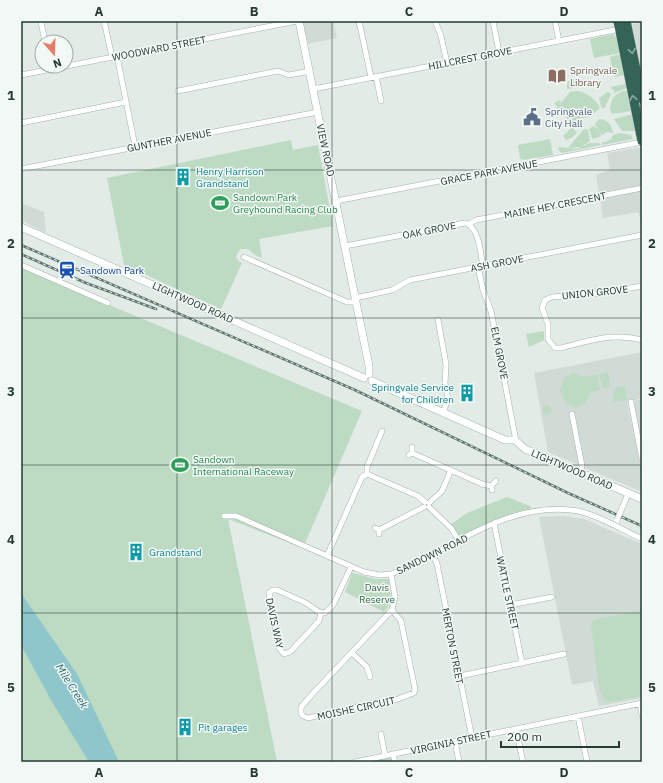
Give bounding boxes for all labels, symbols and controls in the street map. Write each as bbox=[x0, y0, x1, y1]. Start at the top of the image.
text: A bbox=[95, 3, 104, 20]
text: B bbox=[250, 3, 259, 20]
text: C bbox=[405, 3, 414, 20]
text: D bbox=[559, 3, 569, 20]
street label: WOODWARD STREET bbox=[111, 33, 208, 64]
north arrow bbox=[34, 34, 74, 74]
street label: HILLCREST GROVE bbox=[427, 44, 513, 73]
one-way arrow bbox=[628, 48, 636, 54]
text: N bbox=[51, 55, 64, 71]
place label: Springvale Library bbox=[570, 64, 618, 89]
library icon: Springvale Library bbox=[547, 66, 567, 86]
text: 1 bbox=[7, 87, 15, 104]
text: 1 bbox=[648, 87, 656, 104]
one-way arrow bbox=[630, 95, 638, 101]
place label: Springvale City Hall bbox=[545, 105, 593, 130]
public building icon: Springvale City Hall bbox=[522, 107, 542, 127]
street label: VIEW ROAD bbox=[314, 123, 337, 178]
street label: GUNTHER AVENUE bbox=[126, 126, 213, 155]
street label: GRACE PARK AVENUE bbox=[439, 157, 539, 188]
place label: Henry Harrison Grandstand bbox=[196, 165, 264, 190]
building icon: Henry Harrison Grandstand bbox=[173, 167, 193, 187]
street label: MAINE HEY CRESCENT bbox=[503, 189, 608, 222]
place label: Sandown Park Greyhound Racing Club bbox=[233, 191, 338, 216]
sports icon: Sandown Park Greyhound Racing Club bbox=[210, 193, 230, 213]
street label: OAK GROVE bbox=[401, 219, 457, 242]
text: 2 bbox=[7, 235, 15, 252]
text: 2 bbox=[648, 235, 656, 252]
street label: ASH GROVE bbox=[469, 252, 525, 275]
station icon: Sandown Park bbox=[57, 260, 77, 280]
place label: Sandown Park bbox=[80, 264, 145, 277]
street label: LIGHTWOOD ROAD bbox=[150, 279, 236, 326]
street label: UNION GROVE bbox=[561, 283, 629, 302]
street label: ELM GROVE bbox=[488, 326, 511, 381]
place label: Springvale Service for Children bbox=[372, 381, 455, 406]
text: 3 bbox=[7, 383, 15, 400]
building icon: Springvale Service for Children bbox=[457, 383, 477, 403]
text: 3 bbox=[648, 383, 656, 400]
street label: LIGHTWOOD ROAD bbox=[529, 446, 615, 493]
place label: Sandown International Raceway bbox=[193, 453, 294, 478]
sports icon: Sandown International Raceway bbox=[170, 455, 190, 475]
text: 4 bbox=[7, 531, 15, 548]
street label: SANDOWN ROAD bbox=[394, 531, 470, 577]
text: 4 bbox=[648, 531, 656, 548]
building icon: Grandstand bbox=[126, 542, 146, 562]
place label: Grandstand bbox=[149, 546, 202, 559]
street label: WATTLE STREET bbox=[493, 555, 522, 631]
park label: Davis Reserve bbox=[359, 581, 396, 606]
street label: DAVIS WAY bbox=[263, 597, 286, 650]
street label: MERTON STREET bbox=[439, 607, 466, 686]
water label: Mile Creek bbox=[53, 661, 91, 711]
text: 5 bbox=[7, 679, 15, 696]
text: 5 bbox=[648, 679, 656, 696]
street label: MOISHE CIRCUIT bbox=[316, 694, 397, 723]
building icon: Pit garages bbox=[175, 717, 195, 737]
place label: Pit garages bbox=[198, 721, 248, 734]
scale bar bbox=[501, 723, 619, 749]
street label: VIRGINIA STREET bbox=[409, 728, 493, 757]
text: 200 m bbox=[507, 729, 542, 744]
text: A bbox=[95, 764, 104, 781]
text: B bbox=[250, 764, 259, 781]
text: C bbox=[405, 764, 414, 781]
text: D bbox=[559, 764, 569, 781]

